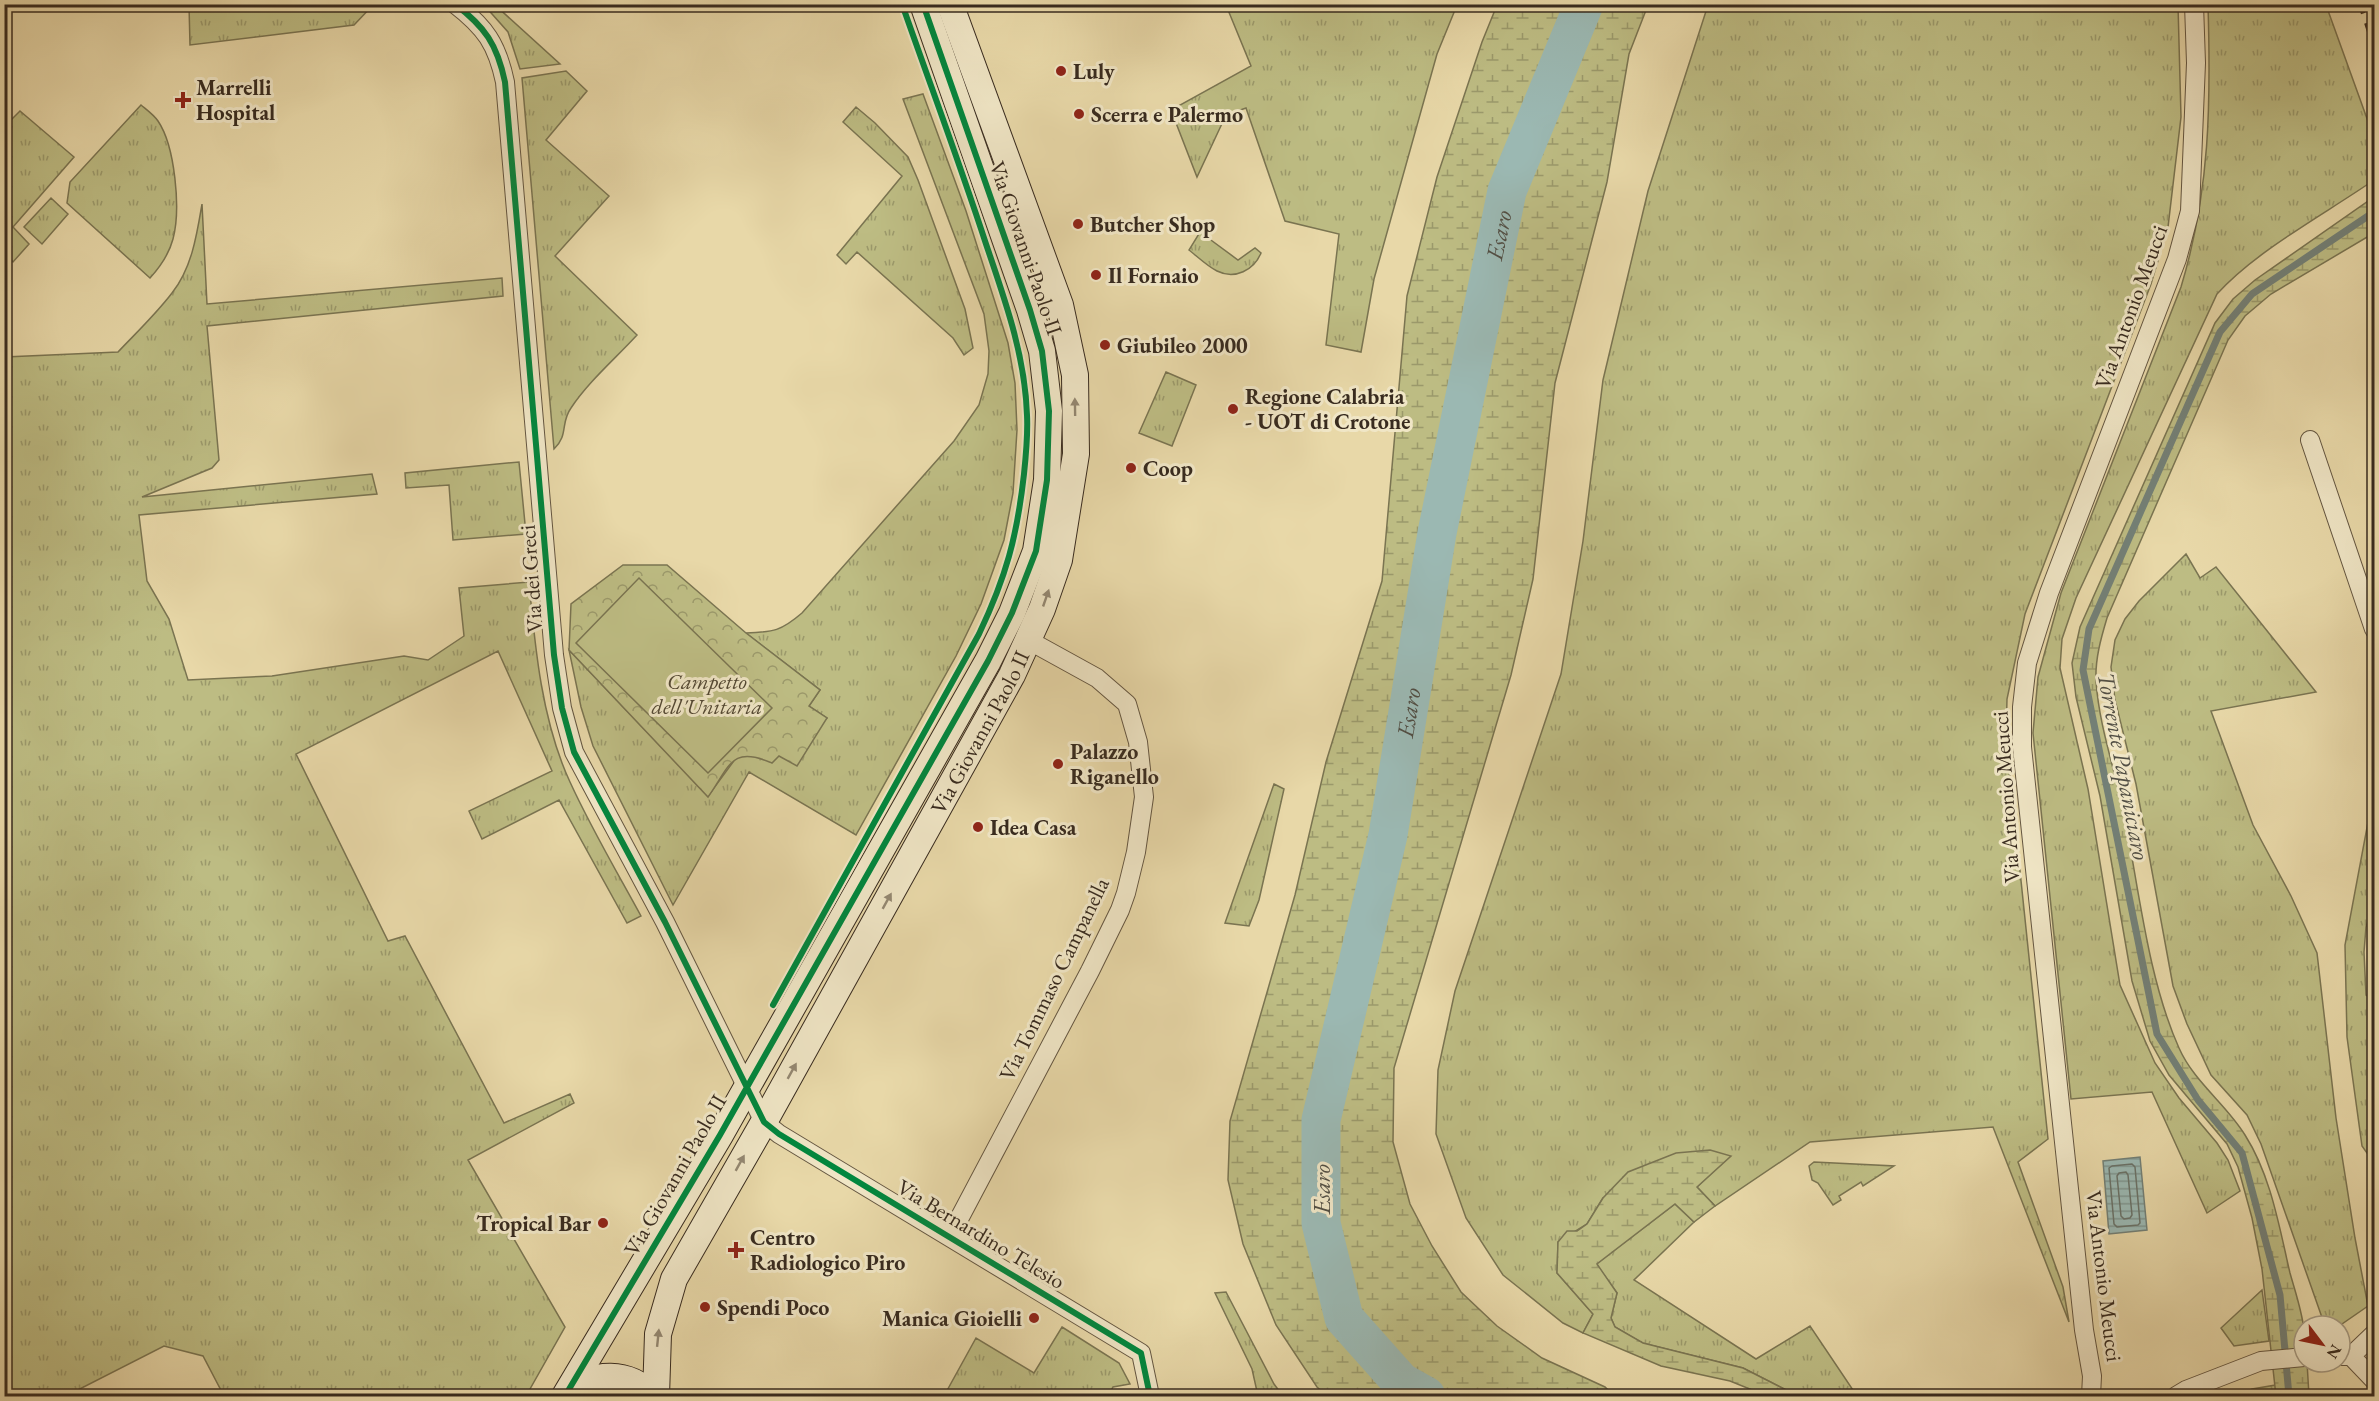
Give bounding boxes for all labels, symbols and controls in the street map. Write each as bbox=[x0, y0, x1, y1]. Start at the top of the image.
place label: Luly bbox=[1073, 57, 1115, 86]
marker: Luly bbox=[1054, 64, 1068, 78]
place label: Marrelli Hospital bbox=[196, 73, 275, 127]
marker: Marrelli Hospital bbox=[174, 91, 192, 109]
place label: Scerra e Palermo bbox=[1091, 100, 1243, 129]
marker: Scerra e Palermo bbox=[1072, 107, 1086, 121]
street label: Via Giovanni Paolo II bbox=[983, 157, 1069, 339]
water label: Esaro bbox=[1478, 207, 1518, 264]
place label: Butcher Shop bbox=[1090, 210, 1215, 239]
marker: Butcher Shop bbox=[1071, 217, 1085, 231]
street label: Via Antonio Meucci bbox=[2088, 221, 2174, 393]
place label: Il Fornaio bbox=[1108, 261, 1199, 290]
marker: Il Fornaio bbox=[1089, 268, 1103, 282]
place label: Giubileo 2000 bbox=[1117, 331, 1248, 360]
marker: Giubileo 2000 bbox=[1098, 338, 1112, 352]
place label: Regione Calabria - UOT di Crotone bbox=[1245, 382, 1410, 436]
one-way arrow bbox=[1070, 397, 1080, 416]
marker: Regione Calabria - UOT di Crotone bbox=[1226, 402, 1240, 416]
place label: Coop bbox=[1143, 454, 1193, 483]
marker: Coop bbox=[1124, 461, 1138, 475]
street label: Via dei Greci bbox=[513, 524, 549, 634]
one-way arrow bbox=[1041, 589, 1051, 607]
street label: Via Giovanni Paolo II bbox=[923, 645, 1036, 819]
park label: Campetto dell'Unitaria bbox=[652, 667, 762, 721]
water label: Torrente Papaniciaro bbox=[2091, 669, 2157, 863]
water label: Esaro bbox=[1388, 685, 1427, 741]
street label: Via Antonio Meucci bbox=[1986, 710, 2026, 884]
place label: Palazzo Riganello bbox=[1070, 737, 1159, 791]
marker: Palazzo Riganello bbox=[1051, 757, 1065, 771]
place label: Idea Casa bbox=[990, 813, 1077, 842]
marker: Idea Casa bbox=[971, 820, 985, 834]
street label: Via Tommaso Campanella bbox=[992, 872, 1116, 1085]
one-way arrow bbox=[882, 892, 892, 909]
one-way arrow bbox=[787, 1062, 797, 1079]
street label: Via Giovanni Paolo II bbox=[617, 1089, 733, 1261]
one-way arrow bbox=[735, 1154, 745, 1171]
water label: Esaro bbox=[1306, 1164, 1337, 1215]
street label: Via Bernardino Telesio bbox=[892, 1172, 1070, 1296]
street label: Via Antonio Meucci bbox=[2079, 1189, 2129, 1363]
place label: Tropical Bar bbox=[476, 1209, 592, 1238]
marker: Tropical Bar bbox=[596, 1216, 610, 1230]
place label: Centro Radiologico Piro bbox=[750, 1223, 905, 1277]
marker: Centro Radiologico Piro bbox=[727, 1241, 745, 1259]
place label: Spendi Poco bbox=[717, 1293, 829, 1322]
marker: Spendi Poco bbox=[698, 1300, 712, 1314]
place label: Manica Gioielli bbox=[882, 1304, 1022, 1333]
marker: Manica Gioielli bbox=[1027, 1311, 1041, 1325]
north arrow bbox=[2292, 1314, 2352, 1374]
one-way arrow bbox=[653, 1329, 663, 1348]
text: N bbox=[2322, 1341, 2347, 1363]

